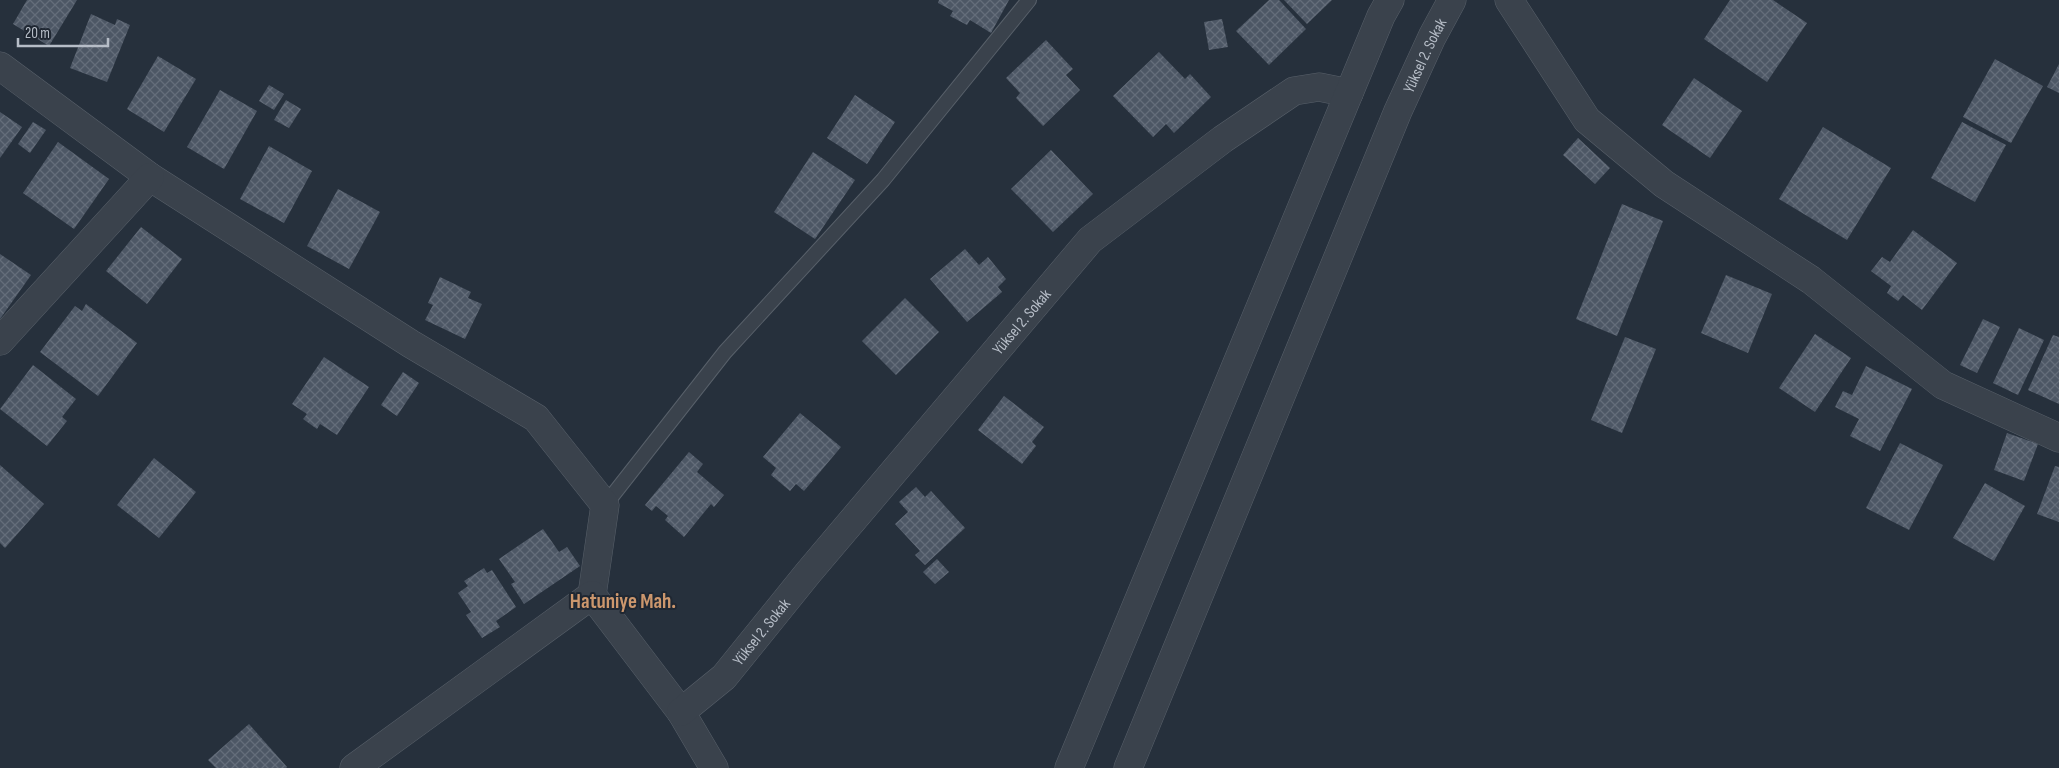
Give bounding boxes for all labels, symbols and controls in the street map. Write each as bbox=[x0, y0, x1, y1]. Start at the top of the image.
scale bar bbox=[18, 15, 108, 47]
street label: Yüksel 2. Sokak bbox=[1400, 15, 1451, 96]
text: 20 m bbox=[25, 24, 50, 43]
street label: Yüksel 2. Sokak bbox=[989, 285, 1056, 359]
district label: Hatuniye Mah. bbox=[570, 589, 676, 614]
street label: Yüksel 2. Sokak bbox=[729, 595, 795, 670]

